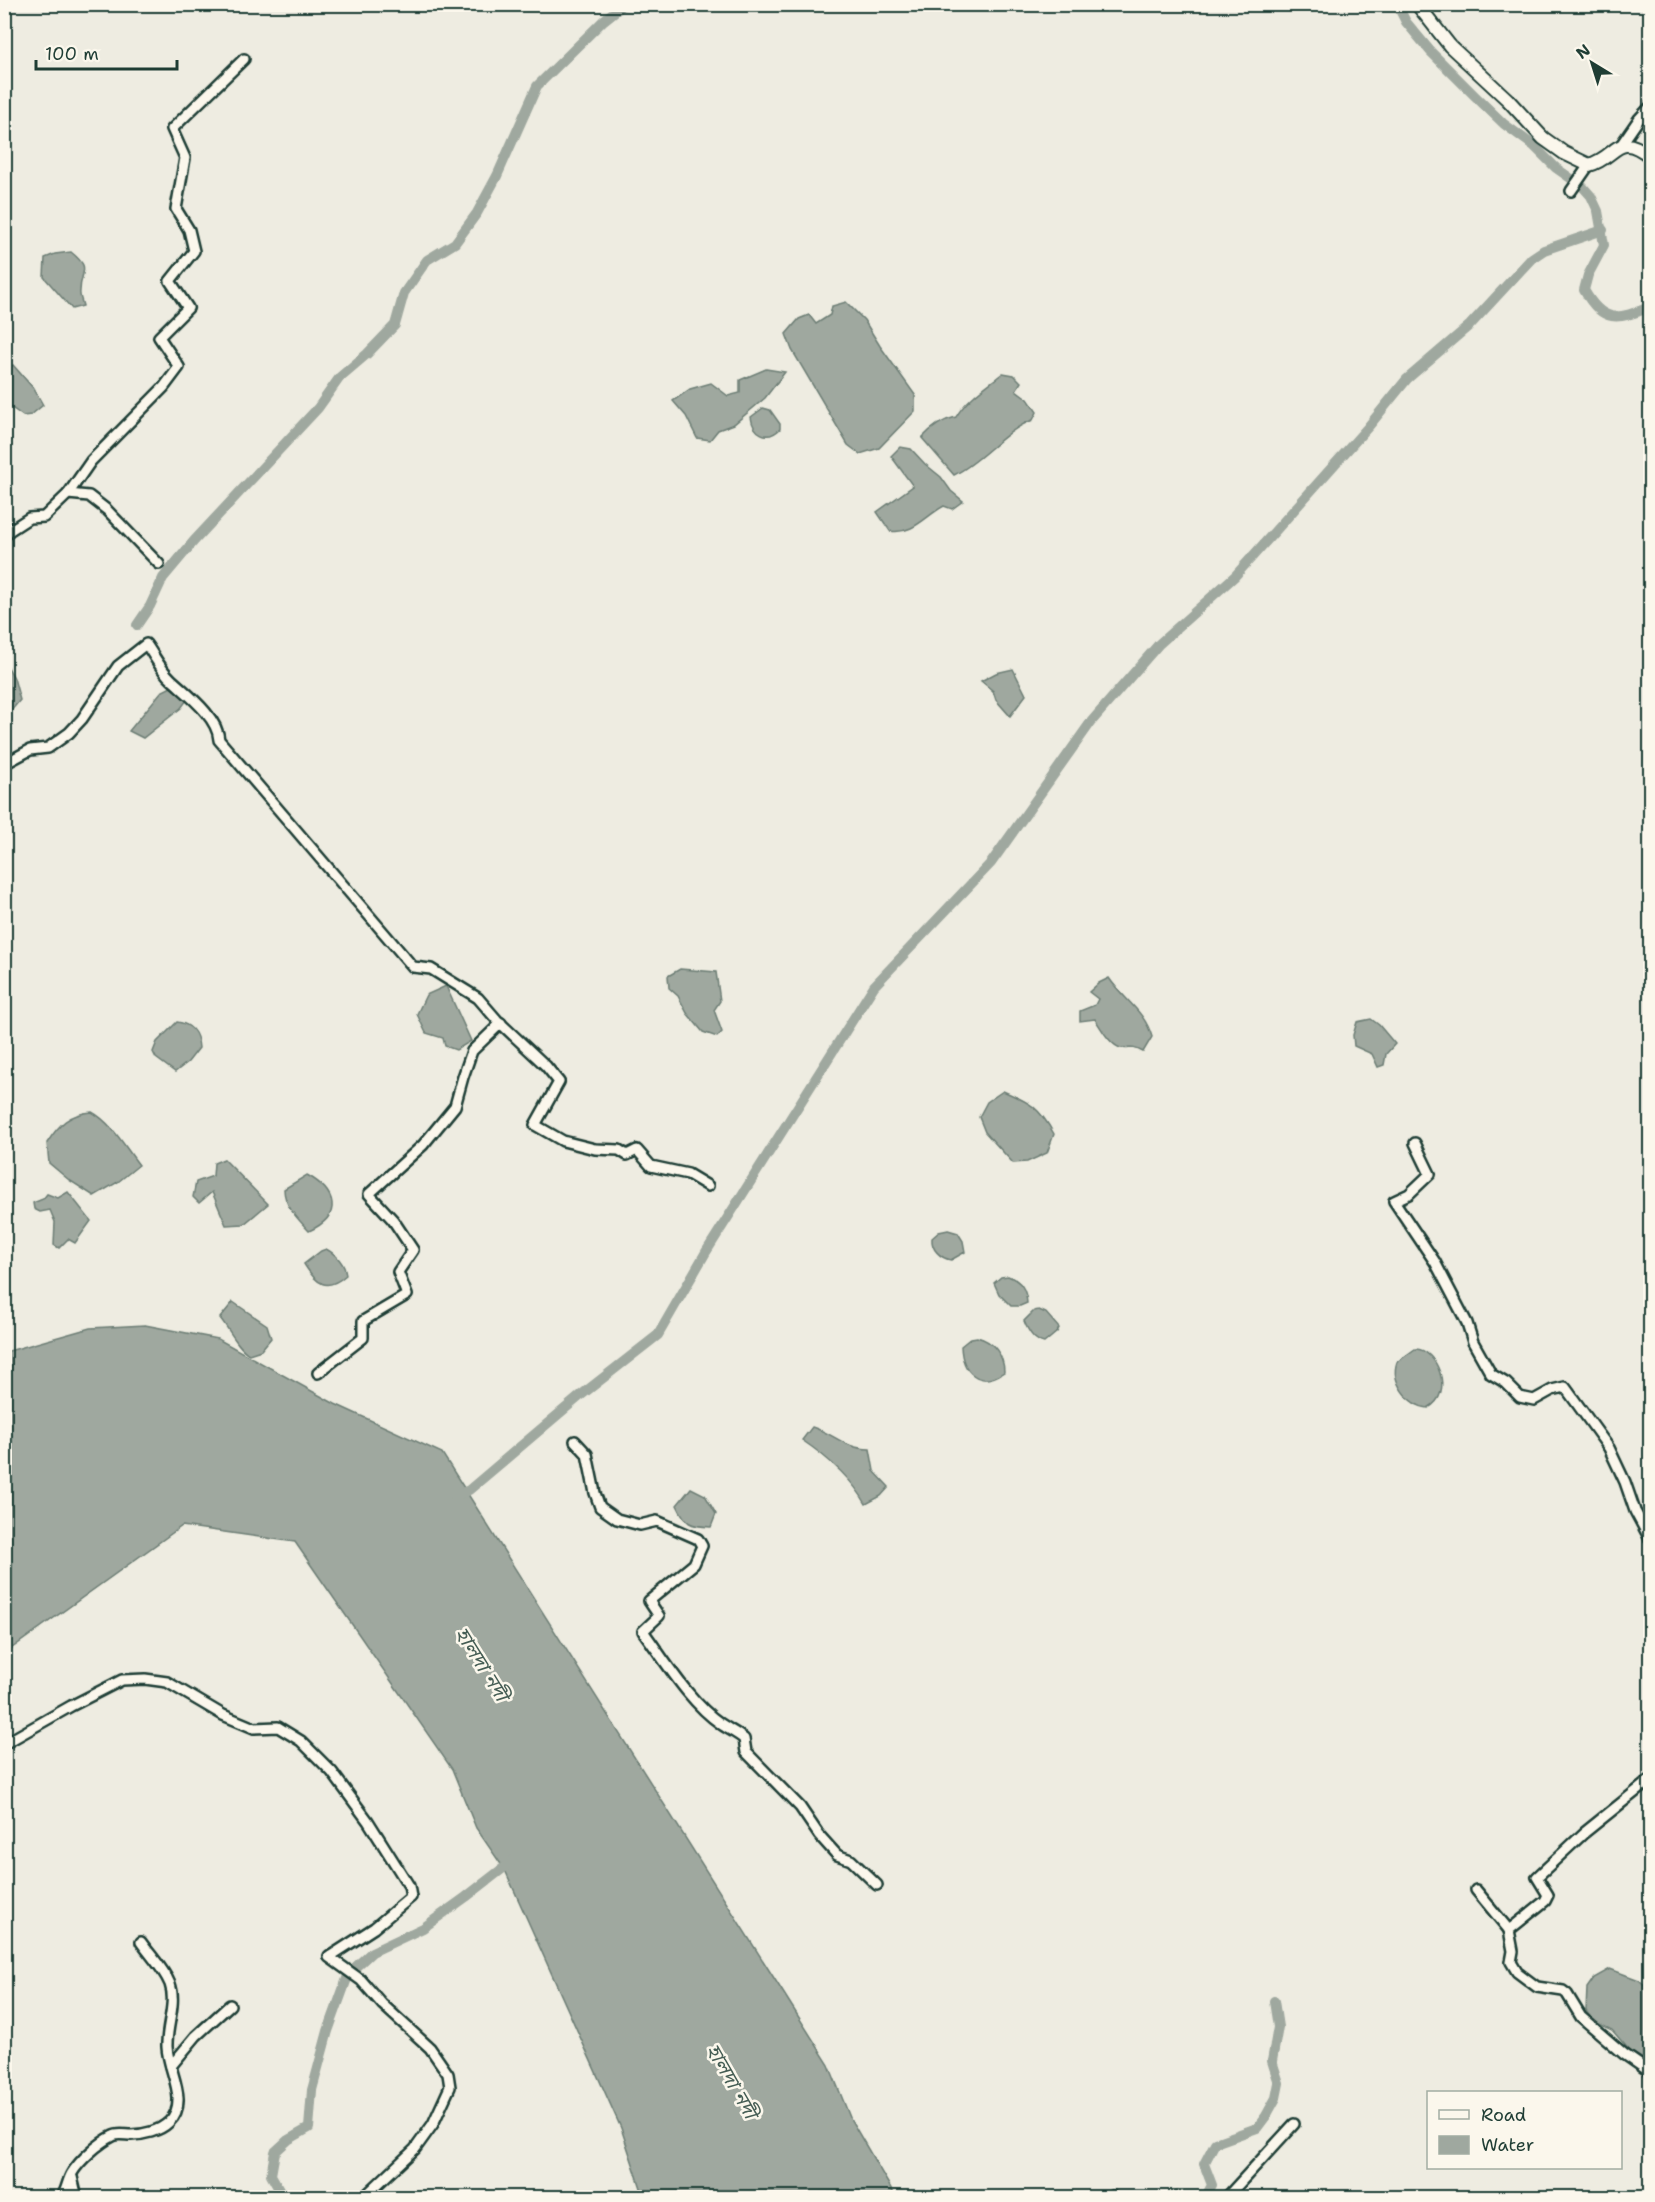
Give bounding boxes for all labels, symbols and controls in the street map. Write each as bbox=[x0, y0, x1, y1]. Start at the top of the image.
scale bar bbox=[36, 33, 177, 71]
north arrow bbox=[1562, 33, 1622, 93]
text: N bbox=[1572, 39, 1595, 64]
text: 100 m bbox=[45, 42, 99, 66]
water label: হালদা নদী bbox=[449, 1622, 517, 1709]
water label: হালদা নদী bbox=[700, 2039, 766, 2126]
legend bbox=[1427, 2091, 1622, 2169]
text: Road bbox=[1481, 2103, 1526, 2127]
text: Water bbox=[1481, 2133, 1534, 2157]

